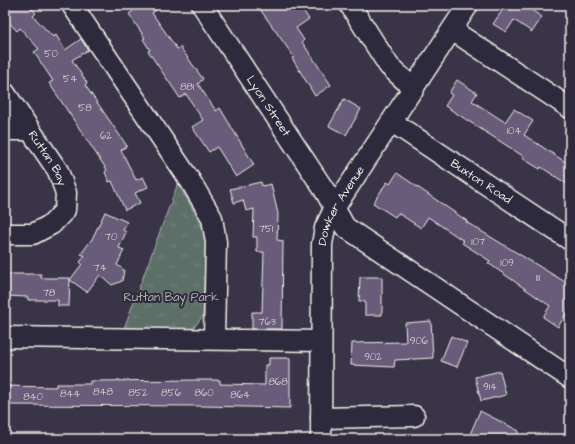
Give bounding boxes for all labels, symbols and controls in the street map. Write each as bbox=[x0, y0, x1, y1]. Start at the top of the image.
house number: 50 bbox=[44, 47, 58, 61]
house number: 54 bbox=[63, 72, 77, 86]
street label: Lyon Street bbox=[242, 73, 295, 140]
house number: 881 bbox=[180, 80, 195, 94]
house number: 58 bbox=[78, 101, 92, 115]
house number: 104 bbox=[507, 124, 521, 138]
street label: Ruttan Bay bbox=[24, 127, 71, 189]
house number: 62 bbox=[100, 129, 112, 143]
street label: Buxton Road bbox=[447, 155, 515, 208]
street label: Dowker Avenue bbox=[314, 162, 369, 247]
house number: 751 bbox=[259, 222, 274, 236]
house number: 70 bbox=[105, 230, 117, 244]
house number: 107 bbox=[471, 235, 485, 249]
house number: 109 bbox=[500, 256, 514, 270]
house number: 74 bbox=[94, 261, 107, 275]
house number: 111 bbox=[536, 271, 541, 285]
house number: 78 bbox=[43, 286, 56, 300]
park label: Ruttan Bay Park bbox=[123, 289, 219, 307]
house number: 763 bbox=[258, 315, 276, 329]
house number: 906 bbox=[410, 334, 429, 348]
house number: 902 bbox=[364, 350, 382, 364]
house number: 868 bbox=[268, 375, 288, 389]
house number: 914 bbox=[483, 380, 497, 394]
house number: 848 bbox=[93, 385, 113, 399]
house number: 852 bbox=[128, 386, 148, 400]
house number: 856 bbox=[161, 386, 182, 400]
house number: 860 bbox=[194, 386, 214, 400]
house number: 844 bbox=[60, 387, 80, 401]
house number: 864 bbox=[230, 388, 250, 402]
house number: 840 bbox=[23, 390, 43, 404]

